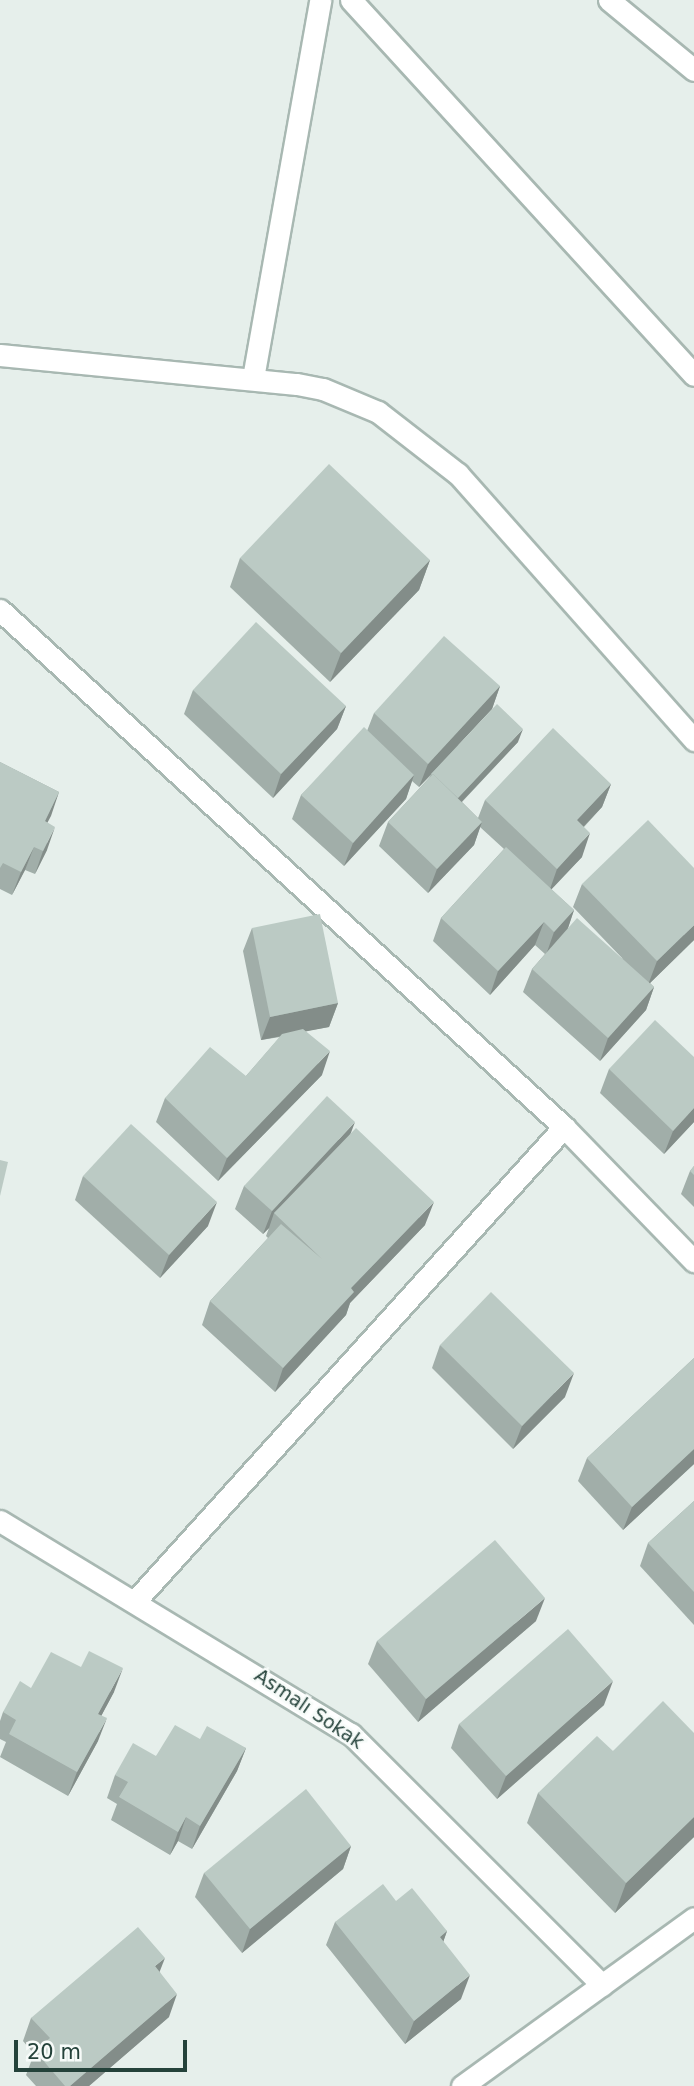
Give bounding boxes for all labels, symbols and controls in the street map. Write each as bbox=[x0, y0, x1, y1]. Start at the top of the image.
street label: Asmalı Sokak bbox=[250, 1664, 368, 1754]
scale bar bbox=[18, 2026, 191, 2070]
text: 20 m bbox=[27, 2040, 81, 2064]

